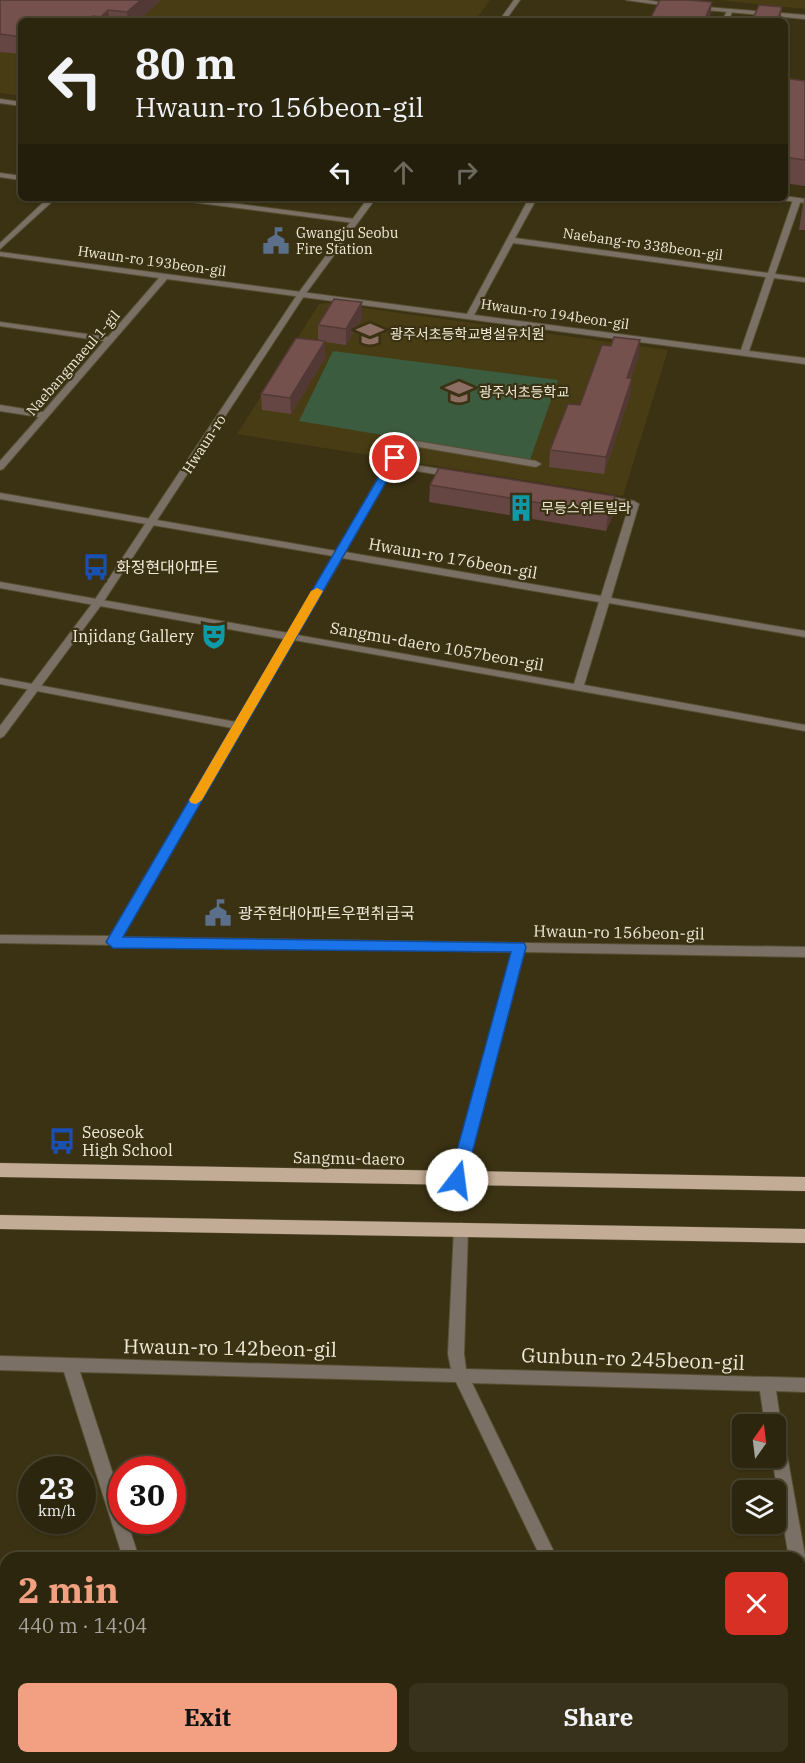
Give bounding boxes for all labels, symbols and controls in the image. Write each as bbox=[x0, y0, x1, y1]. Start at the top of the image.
text: 80 m bbox=[135, 36, 236, 91]
icon: left bbox=[36, 42, 114, 120]
text: Hwaun-ro 156beon-gil bbox=[135, 89, 424, 124]
icon: left bbox=[324, 156, 357, 189]
icon: ahead bbox=[387, 156, 420, 189]
icon: right bbox=[450, 156, 483, 189]
place label: Gwangju Seobu Fire Station bbox=[296, 224, 399, 258]
street label: Naebang-ro 338beon-gil bbox=[562, 224, 724, 264]
public building icon: Gwangju Seobu Fire Station bbox=[261, 226, 291, 256]
street label: Hwaun-ro 193beon-gil bbox=[77, 242, 227, 280]
street label: Hwaun-ro 194beon-gil bbox=[480, 295, 630, 333]
street label: Naebangmaeul 1-gil bbox=[22, 307, 124, 419]
school or university icon: 광주서초등학교병설유치원 bbox=[355, 319, 385, 349]
place label: 광주서초등학교병설유치원 bbox=[390, 325, 545, 343]
school or university icon: 광주서초등학교 bbox=[444, 377, 474, 407]
place label: 광주서초등학교 bbox=[479, 383, 569, 401]
street label: Hwaun-ro bbox=[178, 411, 230, 477]
pin bbox=[369, 432, 420, 483]
icon: arrive bbox=[378, 441, 411, 474]
building icon: 무등스위트빌라 bbox=[506, 493, 536, 523]
place label: 무등스위트빌라 bbox=[541, 499, 631, 517]
street label: Hwaun-ro 176beon-gil bbox=[367, 533, 539, 583]
bus stop icon: 화정현대아파트 bbox=[81, 552, 111, 582]
place label: 화정현대아파트 bbox=[116, 557, 219, 577]
street label: Sangmu-daero 1057beon-gil bbox=[329, 617, 546, 675]
theatre icon: Injidang Gallery bbox=[199, 621, 229, 651]
place label: Injidang Gallery bbox=[73, 626, 194, 646]
public building icon: 광주현대아파트우편취급국 bbox=[203, 898, 233, 928]
place label: 광주현대아파트우편취급국 bbox=[238, 903, 415, 923]
street label: Hwaun-ro 156beon-gil bbox=[533, 921, 705, 943]
place label: Seoseok High School bbox=[82, 1122, 173, 1160]
bus stop icon: Seoseok High School bbox=[47, 1126, 77, 1156]
street label: Sangmu-daero bbox=[293, 1147, 405, 1169]
position arrow bbox=[425, 1148, 489, 1212]
street label: Hwaun-ro 142beon-gil bbox=[123, 1332, 337, 1363]
street label: Gunbun-ro 245beon-gil bbox=[521, 1341, 745, 1376]
north arrow bbox=[732, 1414, 786, 1468]
map controls bbox=[732, 1414, 786, 1534]
speed limit sign: 30 bbox=[108, 1456, 186, 1534]
text: 23 bbox=[39, 1468, 75, 1507]
button: layers bbox=[732, 1480, 786, 1534]
text: km/h bbox=[38, 1501, 76, 1520]
text: 2 min bbox=[18, 1566, 119, 1613]
button: close bbox=[725, 1572, 788, 1635]
text: 440 m · 14:04 bbox=[18, 1612, 147, 1639]
button: Exit bbox=[18, 1683, 397, 1752]
button: Share bbox=[409, 1683, 788, 1752]

